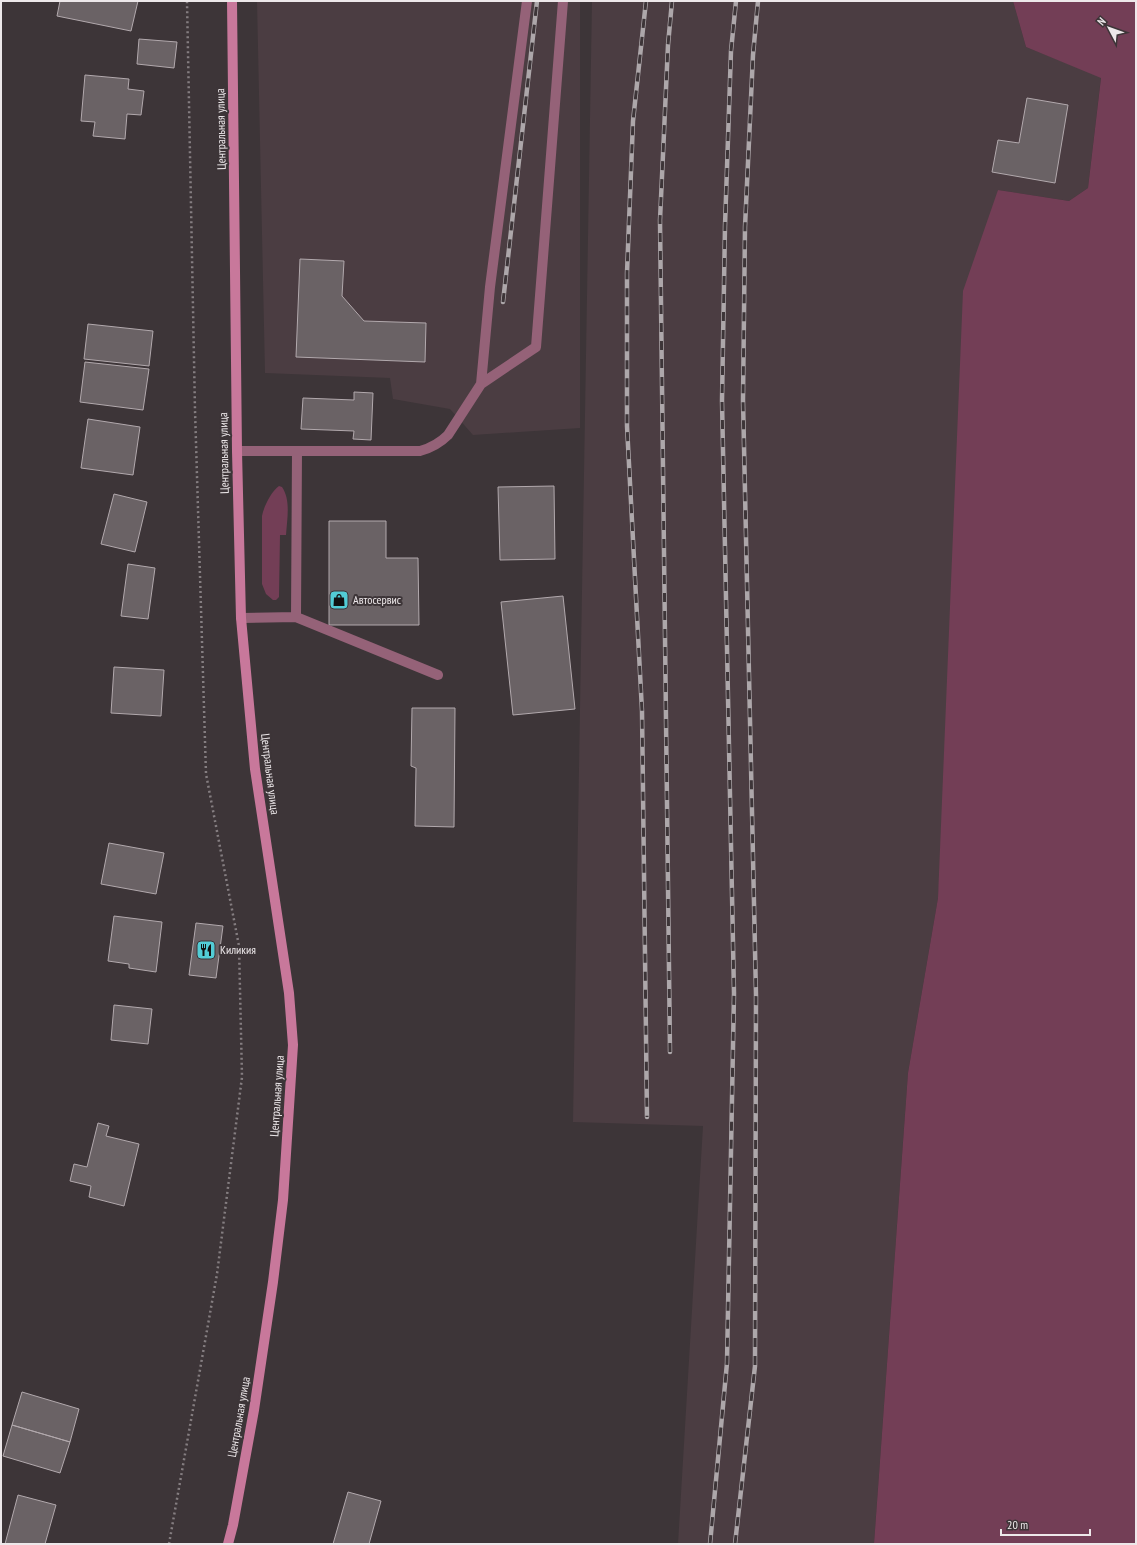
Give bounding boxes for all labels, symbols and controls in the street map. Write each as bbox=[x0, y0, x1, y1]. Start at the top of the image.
north arrow bbox=[1089, 8, 1129, 48]
text: N bbox=[1094, 15, 1109, 28]
street label: Центральная улица bbox=[212, 88, 229, 170]
street label: Центральная улица bbox=[215, 412, 232, 494]
shop icon: Автосервис bbox=[328, 589, 350, 611]
place label: Автосервис bbox=[353, 592, 402, 607]
street label: Центральная улица bbox=[258, 733, 283, 816]
restaurant icon: Киликия bbox=[195, 939, 217, 961]
place label: Киликия bbox=[220, 942, 256, 957]
street label: Центральная улица bbox=[266, 1055, 287, 1137]
street label: Центральная улица bbox=[224, 1375, 253, 1458]
scale bar bbox=[1001, 1511, 1090, 1537]
text: 20 m bbox=[1007, 1517, 1028, 1532]

